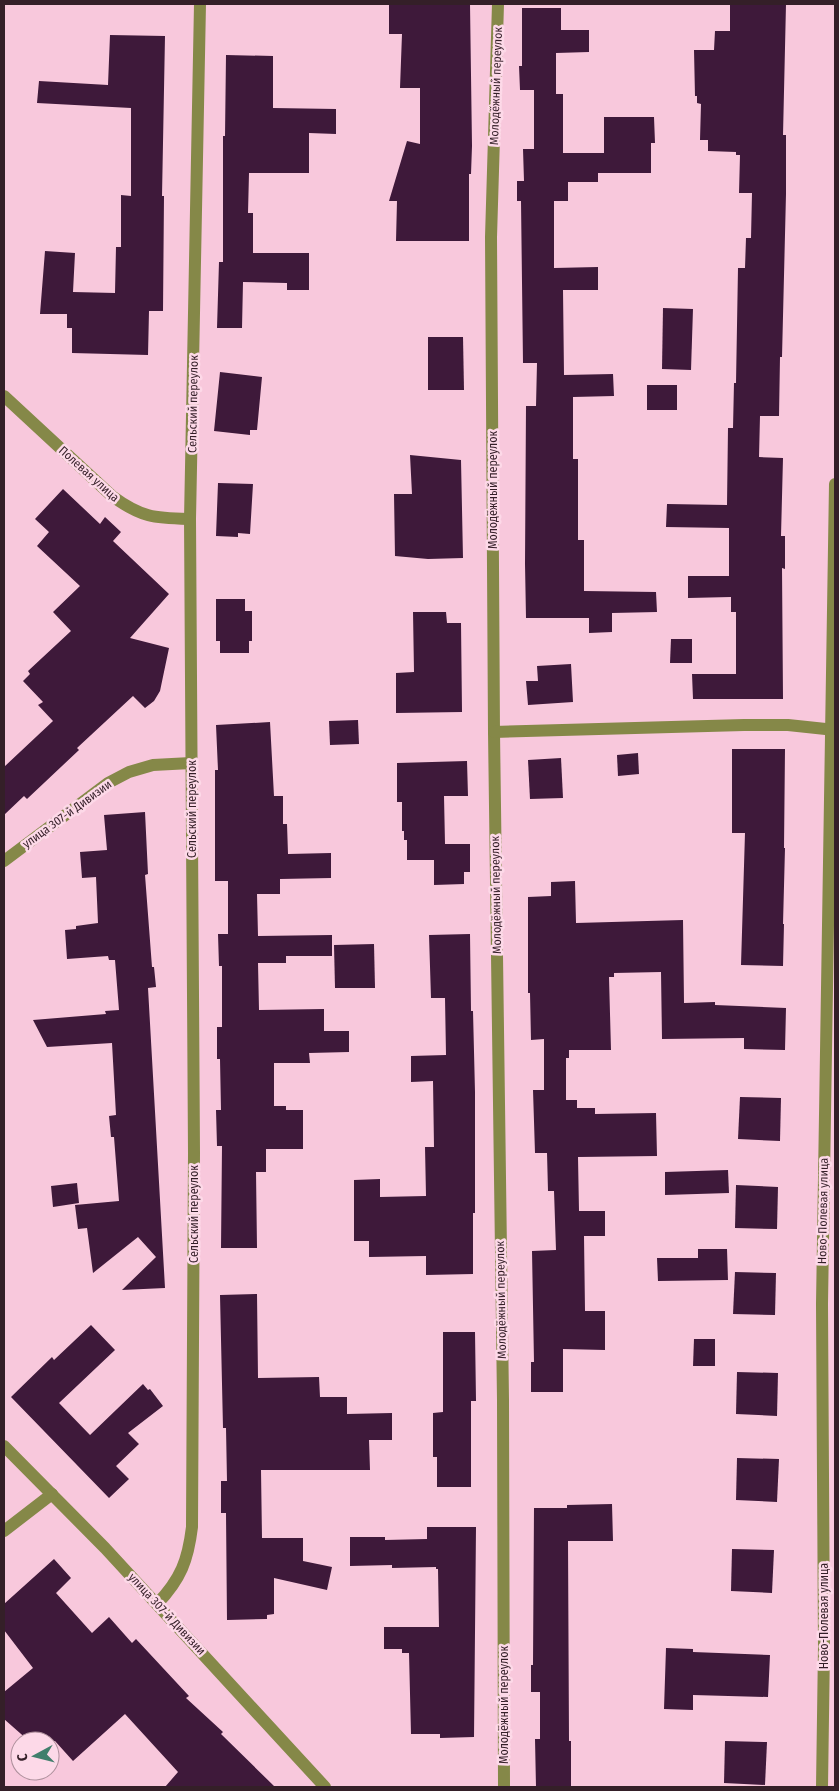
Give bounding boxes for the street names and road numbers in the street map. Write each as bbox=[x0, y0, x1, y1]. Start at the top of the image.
street label: Молодёжный переулок bbox=[487, 26, 505, 145]
street label: Сельский переулок bbox=[185, 355, 201, 453]
street label: Молодёжный переулок bbox=[486, 431, 500, 549]
street label: Полевая улица bbox=[56, 443, 122, 505]
street label: Сельский переулок bbox=[185, 760, 199, 858]
street label: улица 307-й Дивизии bbox=[20, 777, 114, 851]
street label: Молодёжный переулок bbox=[488, 835, 504, 954]
street label: Ново-Полевая улица bbox=[815, 1158, 831, 1264]
street label: Сельский переулок bbox=[187, 1165, 201, 1263]
street label: Молодёжный переулок bbox=[493, 1240, 509, 1359]
street label: Ново-Полевая улица bbox=[817, 1563, 831, 1669]
street label: улица 307-й Дивизии bbox=[125, 1570, 209, 1658]
street label: Молодёжный переулок bbox=[497, 1646, 511, 1764]

